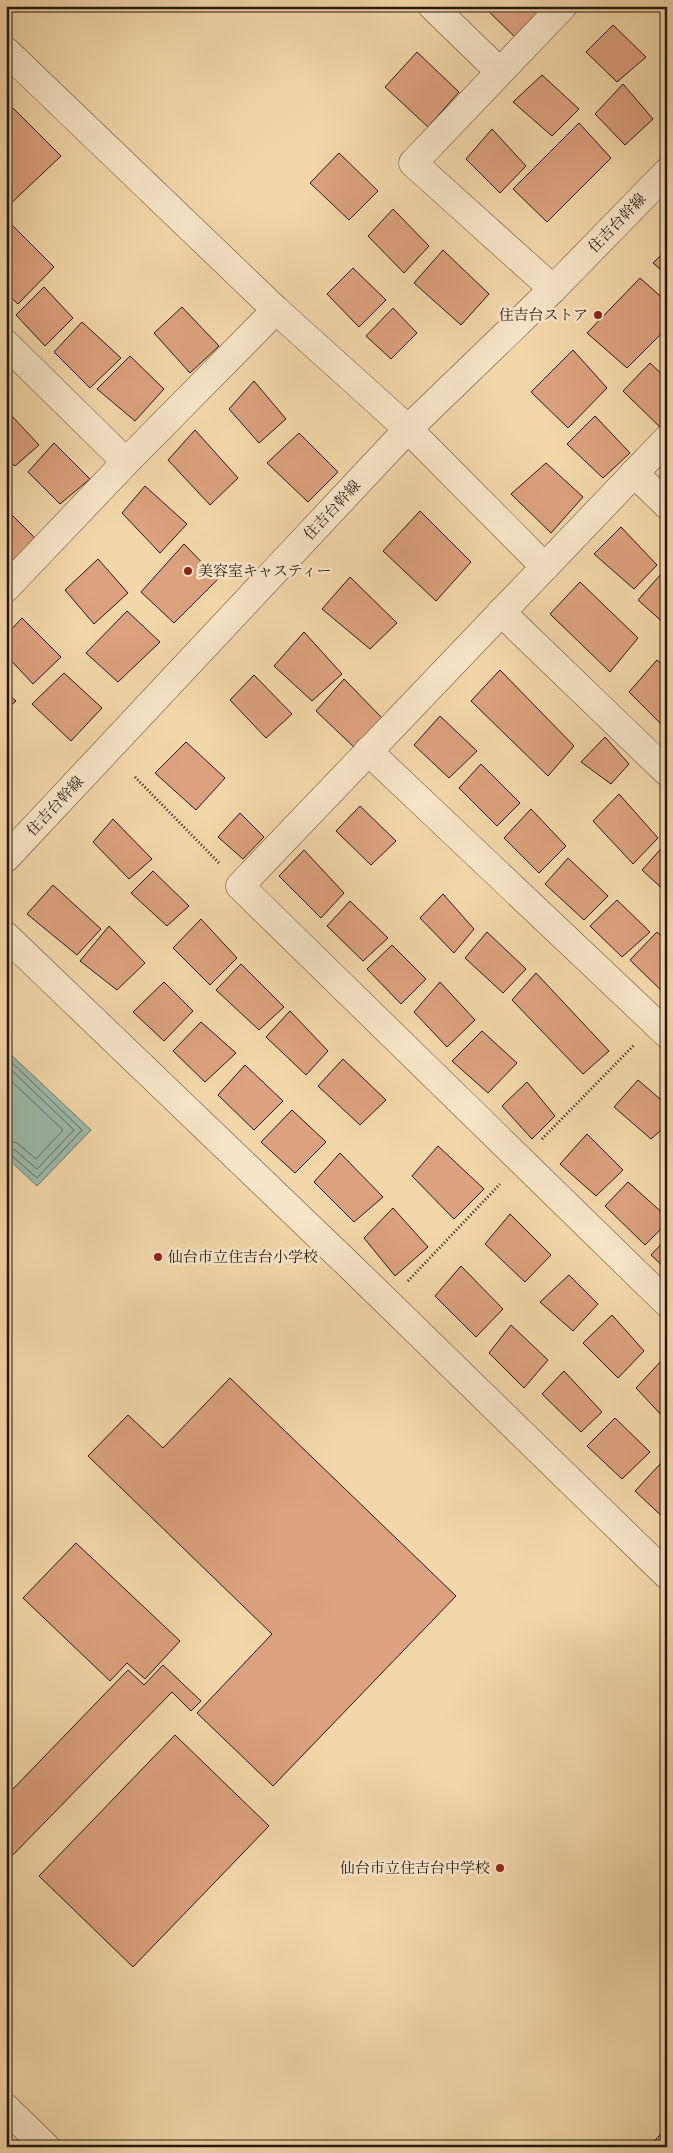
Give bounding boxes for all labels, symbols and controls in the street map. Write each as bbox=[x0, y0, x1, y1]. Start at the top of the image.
street label: 住吉台幹線 bbox=[585, 190, 650, 256]
place label: 住吉台ストア bbox=[498, 307, 588, 324]
marker: 住吉台ストア bbox=[592, 309, 604, 321]
street label: 住吉台幹線 bbox=[301, 477, 364, 544]
place label: 美容室キャスティー bbox=[198, 563, 332, 580]
marker: 美容室キャスティー bbox=[182, 565, 194, 577]
street label: 住吉台幹線 bbox=[24, 773, 87, 840]
place label: 仙台市立住吉台小学校 bbox=[168, 1249, 318, 1266]
marker: 仙台市立住吉台小学校 bbox=[152, 1251, 164, 1263]
place label: 仙台市立住吉台中学校 bbox=[340, 1860, 490, 1877]
marker: 仙台市立住吉台中学校 bbox=[494, 1862, 506, 1874]

